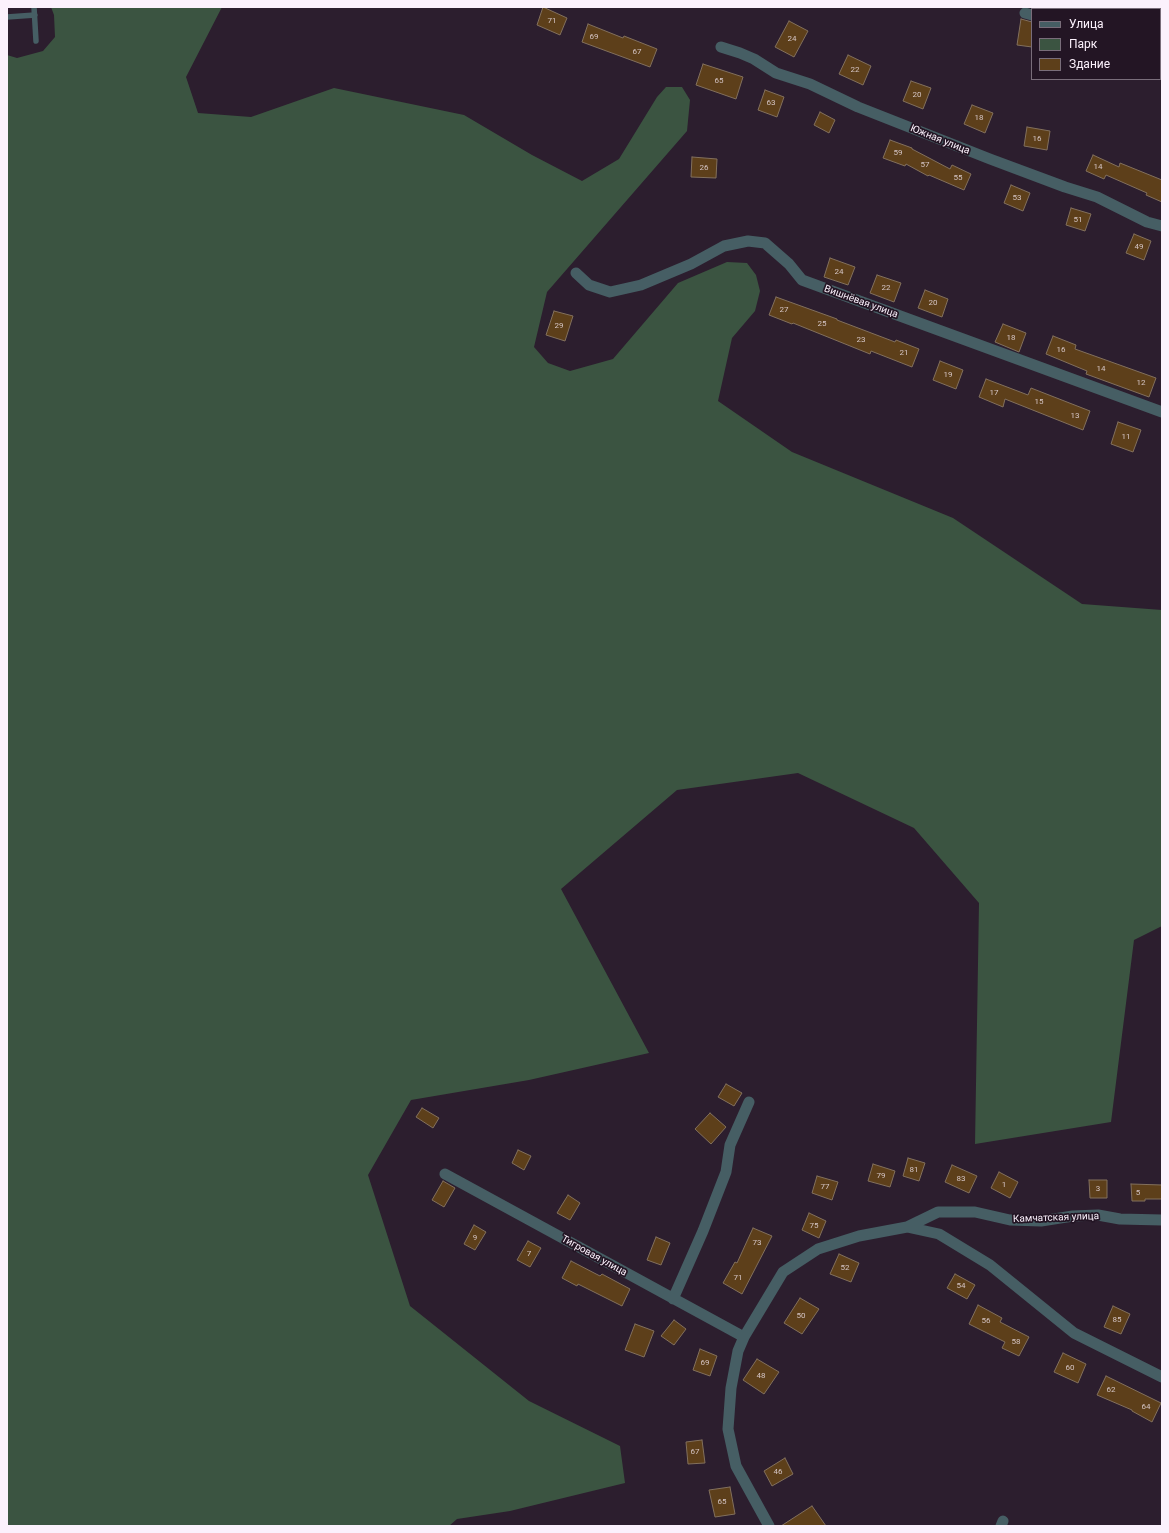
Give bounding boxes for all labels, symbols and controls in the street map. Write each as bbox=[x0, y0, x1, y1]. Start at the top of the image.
legend bbox=[1031, 8, 1161, 80]
house number: 71 bbox=[548, 16, 556, 26]
text: Улица bbox=[1069, 17, 1104, 31]
house number: 69 bbox=[590, 32, 598, 42]
house number: 24 bbox=[788, 34, 796, 44]
text: Парк bbox=[1069, 37, 1097, 51]
house number: 67 bbox=[633, 47, 641, 57]
text: Здание bbox=[1069, 57, 1110, 71]
house number: 22 bbox=[851, 65, 859, 75]
house number: 65 bbox=[715, 76, 723, 86]
house number: 20 bbox=[913, 90, 921, 100]
house number: 63 bbox=[767, 98, 775, 108]
house number: 18 bbox=[975, 113, 983, 123]
street label: Южная улица bbox=[908, 123, 972, 157]
house number: 16 bbox=[1033, 134, 1041, 144]
house number: 59 bbox=[894, 148, 902, 158]
house number: 57 bbox=[921, 160, 929, 170]
house number: 14 bbox=[1094, 162, 1102, 172]
house number: 26 bbox=[700, 163, 708, 173]
house number: 55 bbox=[954, 173, 962, 183]
house number: 53 bbox=[1013, 193, 1021, 203]
house number: 51 bbox=[1074, 215, 1082, 225]
house number: 49 bbox=[1135, 242, 1143, 252]
house number: 24 bbox=[835, 267, 843, 277]
street label: Вишнёвая улица bbox=[822, 283, 900, 321]
house number: 22 bbox=[882, 283, 890, 293]
house number: 20 bbox=[929, 298, 937, 308]
house number: 27 bbox=[780, 305, 788, 315]
house number: 25 bbox=[818, 319, 826, 329]
house number: 29 bbox=[555, 321, 563, 331]
house number: 18 bbox=[1007, 333, 1015, 343]
house number: 23 bbox=[857, 335, 865, 345]
house number: 16 bbox=[1057, 345, 1065, 355]
house number: 21 bbox=[900, 348, 908, 358]
house number: 14 bbox=[1097, 364, 1105, 374]
house number: 19 bbox=[944, 370, 952, 380]
house number: 12 bbox=[1137, 378, 1145, 388]
house number: 17 bbox=[990, 388, 998, 398]
house number: 15 bbox=[1035, 397, 1043, 407]
house number: 13 bbox=[1071, 411, 1079, 421]
house number: 11 bbox=[1122, 432, 1130, 442]
house number: 81 bbox=[910, 1165, 918, 1175]
house number: 79 bbox=[877, 1171, 885, 1181]
house number: 83 bbox=[957, 1174, 965, 1184]
house number: 1 bbox=[1002, 1180, 1006, 1190]
house number: 77 bbox=[821, 1182, 829, 1192]
house number: 3 bbox=[1096, 1184, 1100, 1194]
house number: 5 bbox=[1136, 1188, 1140, 1198]
street label: Камчатская улица bbox=[1013, 1211, 1099, 1225]
house number: 75 bbox=[810, 1221, 818, 1231]
house number: 9 bbox=[473, 1233, 477, 1243]
street label: Тигровая улица bbox=[559, 1233, 629, 1279]
house number: 73 bbox=[753, 1238, 761, 1248]
house number: 7 bbox=[527, 1249, 531, 1259]
house number: 52 bbox=[841, 1263, 849, 1273]
house number: 71 bbox=[734, 1273, 742, 1283]
house number: 54 bbox=[957, 1281, 965, 1291]
house number: 50 bbox=[797, 1311, 805, 1321]
house number: 85 bbox=[1113, 1315, 1121, 1325]
house number: 56 bbox=[982, 1316, 990, 1326]
house number: 58 bbox=[1012, 1337, 1020, 1347]
house number: 69 bbox=[701, 1358, 709, 1368]
house number: 60 bbox=[1066, 1363, 1074, 1373]
house number: 48 bbox=[757, 1371, 765, 1381]
house number: 62 bbox=[1107, 1385, 1115, 1395]
house number: 64 bbox=[1142, 1402, 1150, 1412]
house number: 67 bbox=[691, 1447, 699, 1457]
house number: 46 bbox=[774, 1467, 782, 1477]
house number: 65 bbox=[718, 1497, 726, 1507]

